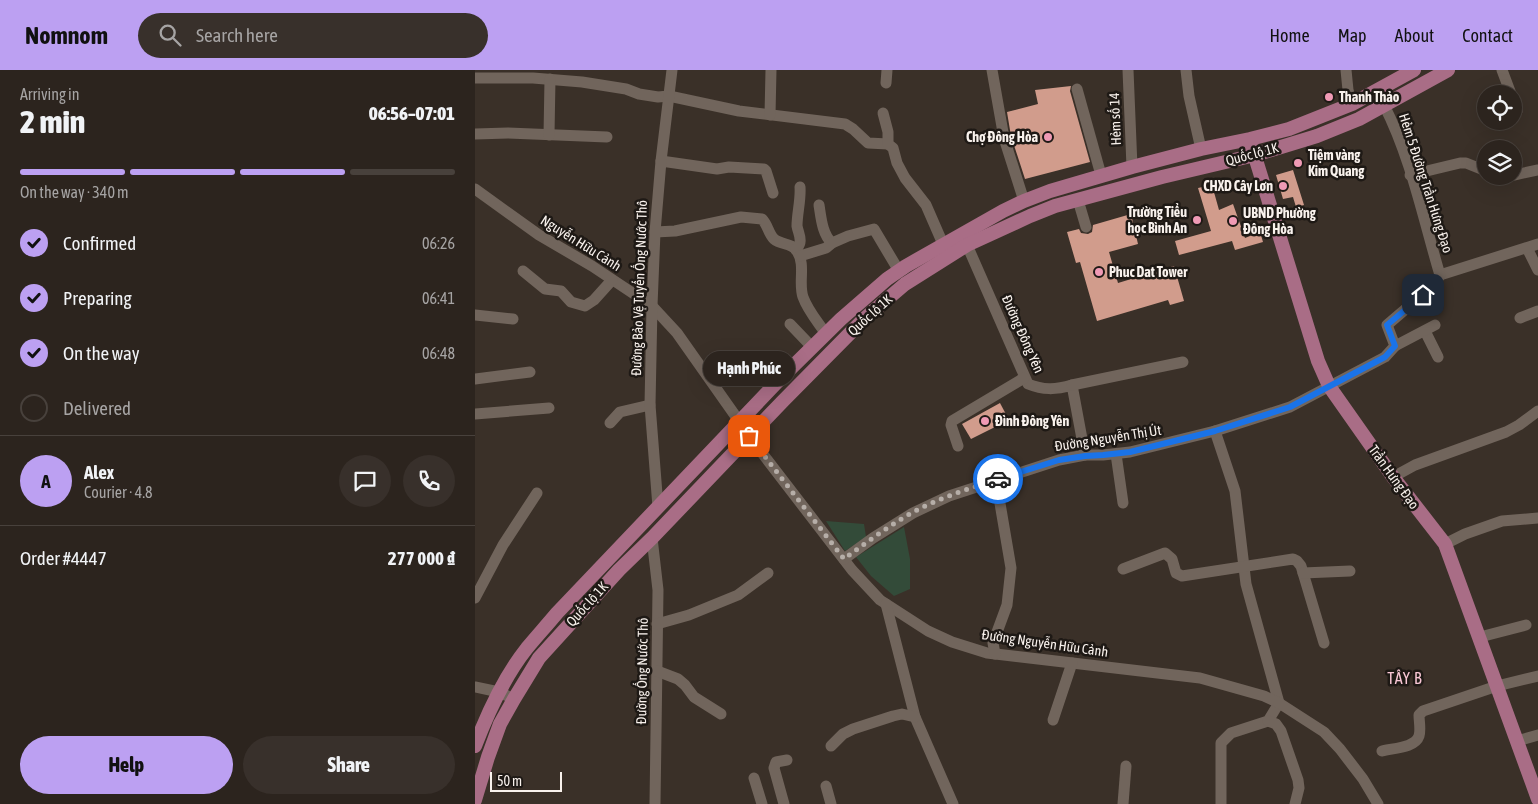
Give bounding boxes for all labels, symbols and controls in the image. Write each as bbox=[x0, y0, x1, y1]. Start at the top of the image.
search box bbox=[138, 13, 488, 58]
icon: search bbox=[156, 21, 184, 49]
text: Nomnom bbox=[25, 22, 108, 49]
text: Search here bbox=[196, 24, 278, 46]
text: Home bbox=[1270, 25, 1310, 46]
text: Map bbox=[1338, 25, 1367, 46]
text: About bbox=[1395, 25, 1434, 46]
text: Contact bbox=[1462, 25, 1513, 46]
text: Arriving in bbox=[20, 85, 80, 103]
map controls bbox=[1477, 85, 1522, 185]
button: locate bbox=[1477, 85, 1522, 130]
place label: Thanh Thảo bbox=[1339, 89, 1400, 105]
marker: Thanh Thảo bbox=[1323, 91, 1335, 103]
street label: Hẻm số 14 bbox=[1105, 92, 1124, 146]
text: 06:56–07:01 bbox=[369, 102, 455, 124]
text: 2 min bbox=[20, 103, 85, 140]
street label: Hẻm 5 Đường Trần Hưng Đạo bbox=[1396, 111, 1457, 255]
place label: Chợ Đông Hòa bbox=[966, 129, 1038, 145]
marker: Chợ Đông Hòa bbox=[1042, 131, 1054, 143]
street label: Quốc lộ 1K bbox=[1224, 138, 1280, 169]
button: layers bbox=[1477, 140, 1522, 185]
place label: Tiệm vàng Kim Quang bbox=[1308, 147, 1365, 179]
marker: Tiệm vàng Kim Quang bbox=[1292, 157, 1304, 169]
place label: CHXD Cây Lơn bbox=[1203, 178, 1273, 194]
marker: CHXD Cây Lơn bbox=[1277, 180, 1289, 192]
text: On the way · 340 m bbox=[20, 183, 129, 201]
street label: Đường Bảo Vệ Tuyến Ống Nước Thô bbox=[626, 200, 650, 376]
place label: Trường Tiểu học Bình An bbox=[1127, 203, 1187, 236]
place label: UBND Phường Đông Hòa bbox=[1243, 205, 1317, 237]
street label: Nguyễn Hữu Cảnh bbox=[538, 212, 624, 274]
marker: Trường Tiểu học Bình An bbox=[1191, 214, 1203, 226]
marker: UBND Phường Đông Hòa bbox=[1227, 215, 1239, 227]
icon: check bbox=[20, 229, 48, 257]
text: Confirmed bbox=[63, 232, 136, 254]
text: 06:26 bbox=[422, 234, 455, 252]
place label: Phuc Dat Tower bbox=[1109, 264, 1188, 280]
marker: Phuc Dat Tower bbox=[1093, 266, 1105, 278]
pin bbox=[1402, 274, 1444, 316]
icon: home bbox=[1409, 281, 1437, 309]
icon: check bbox=[20, 284, 48, 312]
text: Preparing bbox=[63, 287, 132, 309]
text: 06:41 bbox=[422, 289, 455, 307]
street label: Quốc lộ 1K bbox=[844, 290, 896, 339]
street label: Đường Đông Yên bbox=[999, 293, 1047, 375]
icon: check bbox=[20, 339, 48, 367]
text: On the way bbox=[63, 342, 140, 364]
text: 06:48 bbox=[422, 344, 455, 362]
callout: Hạnh Phúc bbox=[703, 351, 795, 386]
text: Hạnh Phúc bbox=[717, 359, 781, 377]
text: Delivered bbox=[63, 397, 131, 419]
place label: Đình Đông Yên bbox=[995, 413, 1069, 429]
pin bbox=[728, 415, 770, 457]
marker: Đình Đông Yên bbox=[979, 415, 991, 427]
icon: bag bbox=[735, 422, 763, 450]
street label: Đường Nguyễn Thị Út bbox=[1054, 422, 1162, 454]
street label: Trần Hưng Đạo bbox=[1366, 441, 1423, 512]
courier bbox=[973, 454, 1023, 504]
button: chat bbox=[339, 455, 391, 507]
button: phone bbox=[403, 455, 455, 507]
text: Alex bbox=[84, 461, 114, 483]
icon: car bbox=[984, 465, 1012, 493]
text: A bbox=[41, 470, 51, 492]
text: Courier · 4.8 bbox=[84, 483, 153, 501]
text: Order #4447 bbox=[20, 547, 107, 569]
text: 277 000 ₫ bbox=[388, 547, 455, 569]
street label: Quốc lộ 1K bbox=[562, 578, 611, 629]
street label: Đường Ống Nước Thô bbox=[631, 617, 651, 725]
street label: Đường Nguyễn Hữu Cảnh bbox=[981, 626, 1109, 660]
district label: TÂY B bbox=[1387, 669, 1423, 687]
button: Help bbox=[20, 736, 233, 794]
button: Share bbox=[243, 736, 455, 794]
scale bar bbox=[490, 769, 563, 792]
text: 50 m bbox=[497, 773, 522, 789]

